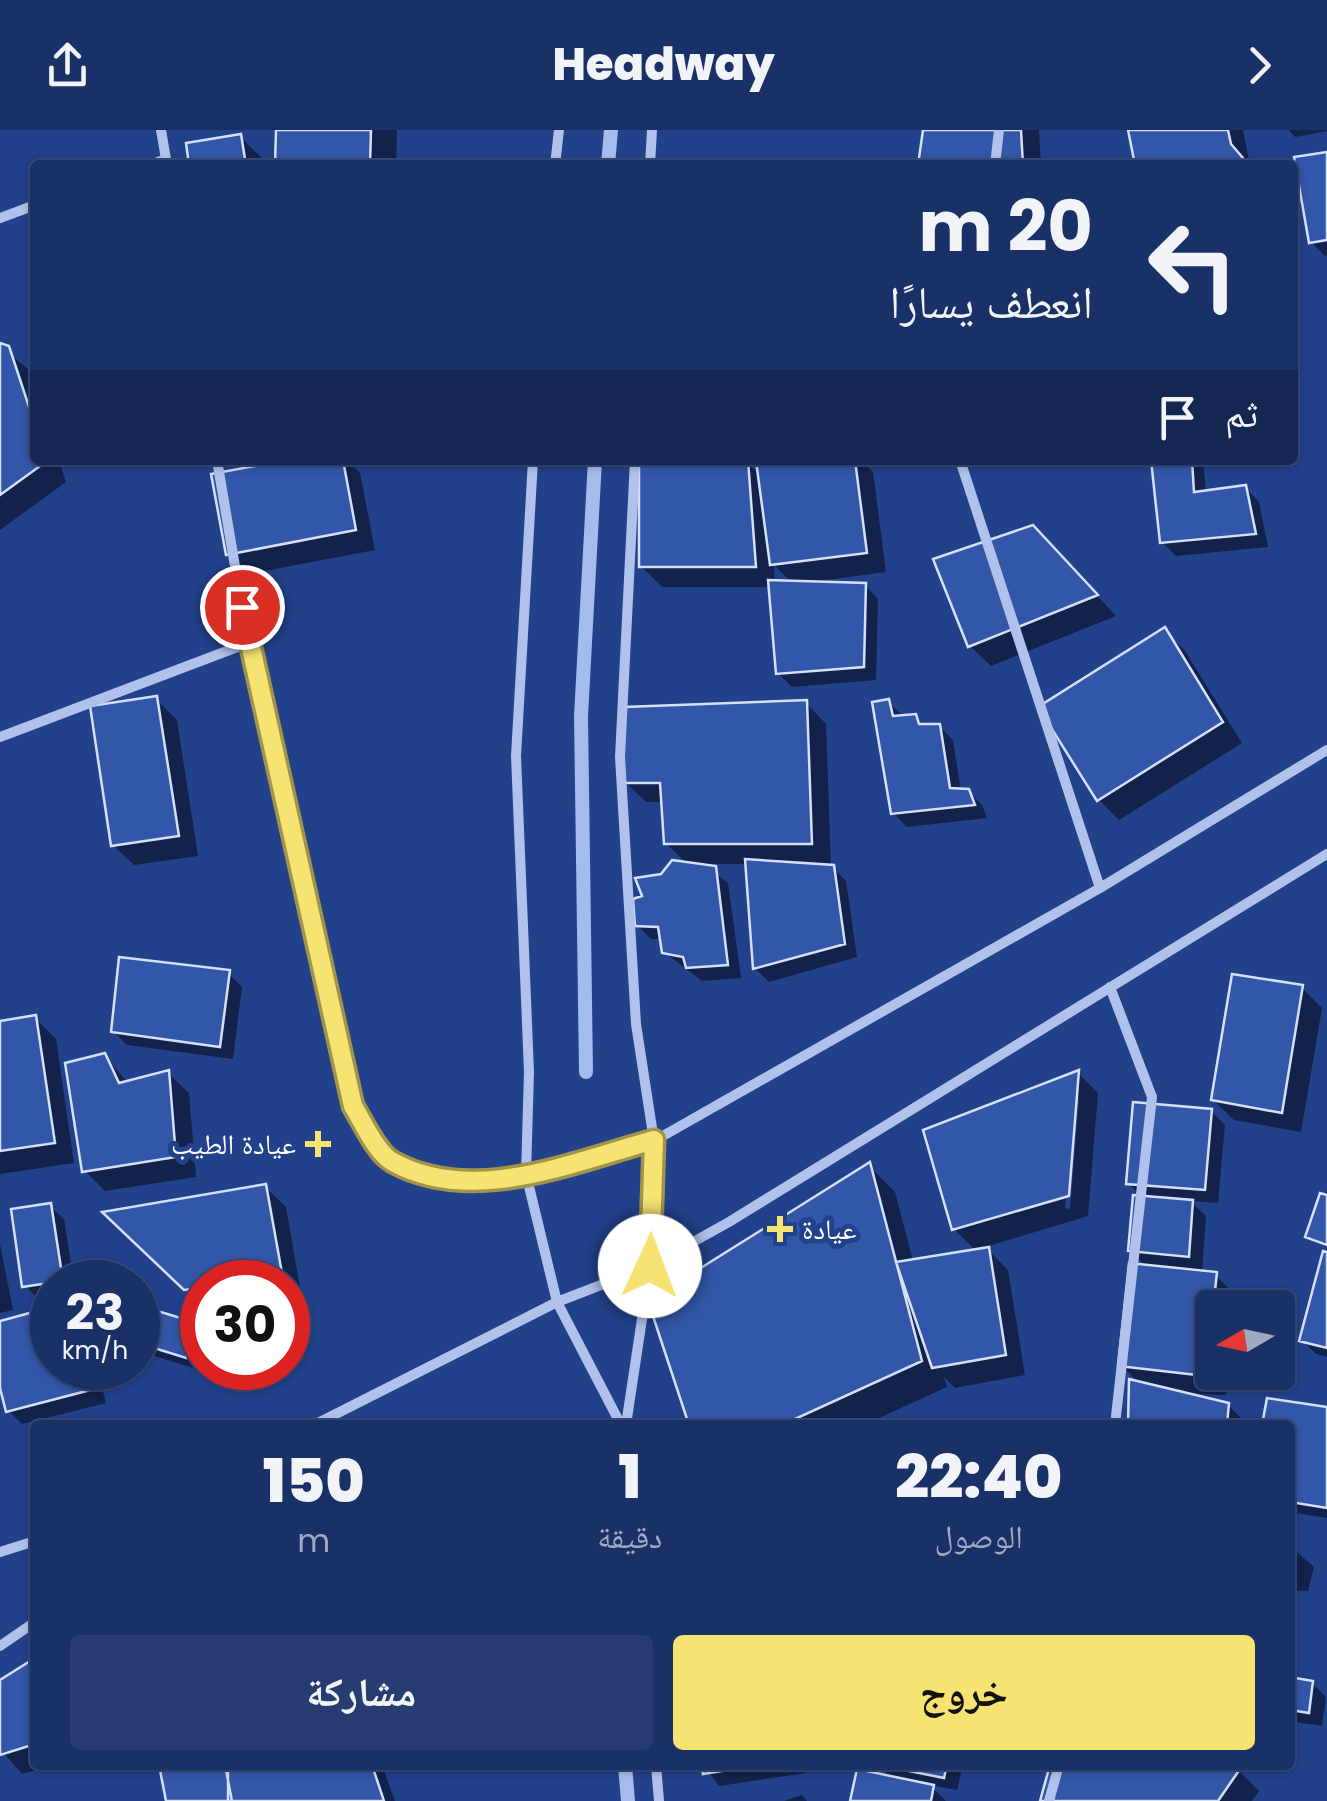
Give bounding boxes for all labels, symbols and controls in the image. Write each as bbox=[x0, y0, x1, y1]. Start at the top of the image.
text: Headway bbox=[552, 33, 775, 96]
icon: share bbox=[40, 38, 95, 93]
icon: forward bbox=[1232, 38, 1287, 93]
text: 20 m bbox=[918, 177, 1093, 276]
icon: left bbox=[1128, 200, 1258, 330]
text: انعطف يسارًا bbox=[889, 271, 1093, 334]
text: ثم bbox=[1225, 387, 1258, 440]
icon: arrive bbox=[1150, 390, 1205, 445]
pin bbox=[200, 565, 285, 650]
icon: arrive bbox=[215, 580, 270, 635]
place label: عيادة الطيب bbox=[171, 1125, 296, 1164]
marker: عيادة الطيب bbox=[305, 1131, 331, 1157]
place label: عيادة bbox=[802, 1210, 856, 1249]
position arrow bbox=[598, 1214, 702, 1318]
marker: عيادة bbox=[767, 1216, 793, 1242]
speed limit sign: 30 bbox=[180, 1260, 310, 1390]
text: 23 bbox=[66, 1277, 124, 1348]
north arrow bbox=[1195, 1290, 1295, 1390]
map controls bbox=[1195, 1290, 1295, 1390]
text: km/h bbox=[62, 1333, 128, 1368]
text: 1 bbox=[618, 1435, 641, 1519]
text: 22:40 bbox=[895, 1435, 1062, 1519]
text: 150 bbox=[263, 1439, 365, 1523]
text: دقيقة bbox=[597, 1514, 662, 1559]
text: الوصول bbox=[934, 1514, 1023, 1559]
text: m bbox=[297, 1518, 330, 1563]
button: مشاركة bbox=[70, 1635, 653, 1750]
button: خروج bbox=[673, 1635, 1255, 1750]

